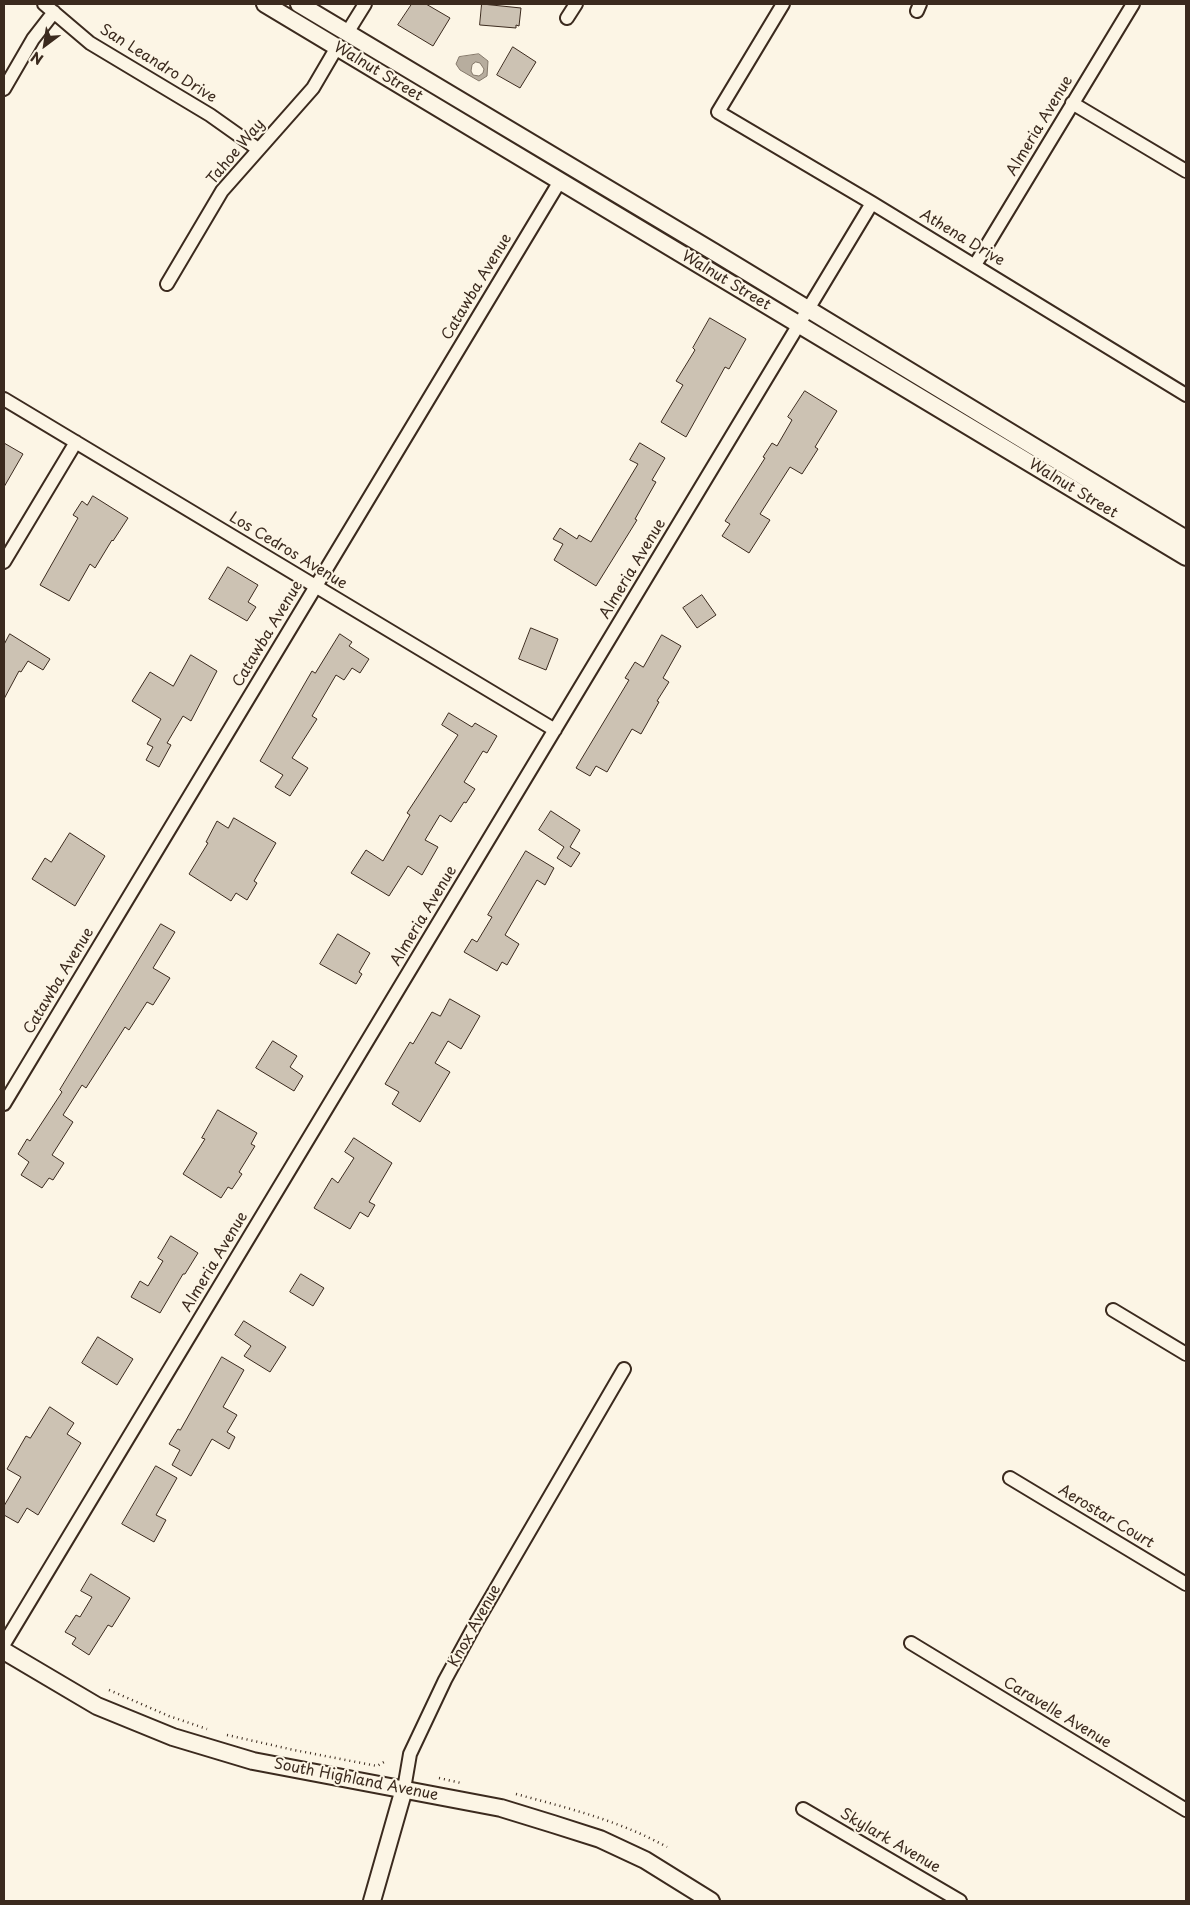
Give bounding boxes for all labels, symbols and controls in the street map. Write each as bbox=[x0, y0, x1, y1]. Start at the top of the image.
north arrow bbox=[20, 20, 70, 70]
street label: San Leandro Drive bbox=[96, 21, 220, 107]
street label: Walnut Street bbox=[330, 38, 426, 106]
text: N bbox=[27, 46, 47, 70]
street label: Almeria Avenue bbox=[1003, 73, 1077, 179]
street label: Tahoe Way bbox=[203, 116, 269, 188]
street label: Athena Drive bbox=[916, 206, 1008, 270]
street label: Catawba Avenue bbox=[438, 231, 516, 343]
street label: Walnut Street bbox=[678, 247, 774, 315]
street label: Walnut Street bbox=[1025, 455, 1121, 523]
street label: Los Cedros Avenue bbox=[226, 509, 350, 593]
street label: Almeria Avenue bbox=[596, 516, 670, 622]
street label: Catawba Avenue bbox=[229, 578, 307, 690]
street label: Almeria Avenue bbox=[387, 863, 461, 969]
street label: Catawba Avenue bbox=[20, 925, 98, 1037]
street label: Almeria Avenue bbox=[178, 1209, 252, 1315]
street label: Aerostar Court bbox=[1055, 1481, 1157, 1553]
street label: Knox Avenue bbox=[445, 1582, 505, 1670]
street label: Caravelle Avenue bbox=[1000, 1674, 1114, 1752]
street label: South Highland Avenue bbox=[272, 1755, 440, 1805]
street label: Skylark Avenue bbox=[837, 1805, 943, 1877]

